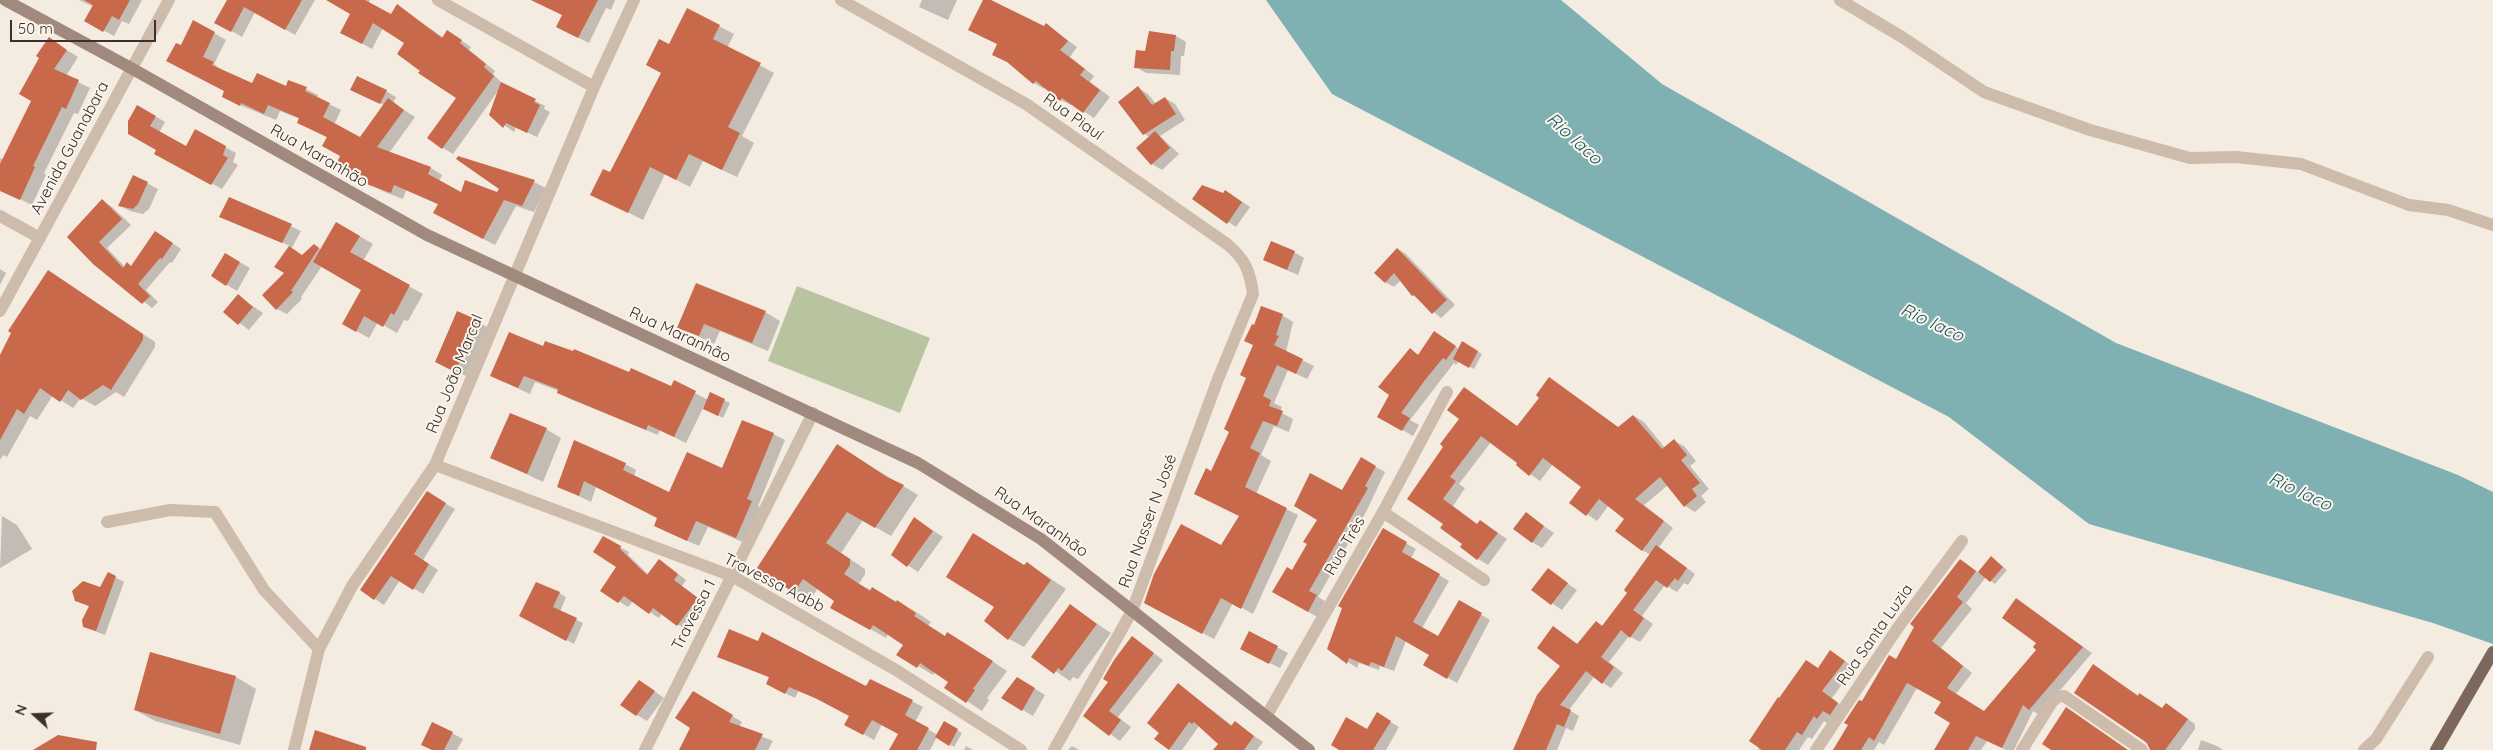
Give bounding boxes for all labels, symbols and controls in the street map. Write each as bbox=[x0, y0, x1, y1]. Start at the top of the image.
scale bar bbox=[12, 10, 159, 42]
text: 50 m bbox=[18, 19, 53, 38]
street label: Avenida Guanabara bbox=[27, 78, 113, 218]
street label: Rua Piauí bbox=[1039, 89, 1107, 145]
water label: Rio Iaco bbox=[1542, 108, 1606, 170]
street label: Rua Maranhão bbox=[267, 120, 371, 192]
water label: Rio Iaco bbox=[1897, 299, 1967, 347]
street label: Rua Maranhão bbox=[626, 303, 734, 367]
street label: Rua João Marcal bbox=[422, 312, 488, 436]
street label: Rua Nasser N José bbox=[1115, 451, 1181, 591]
water label: Rio Iaco bbox=[2265, 468, 2335, 516]
street label: Rua Maranhão bbox=[990, 483, 1092, 561]
street label: Rua Três bbox=[1320, 513, 1370, 579]
street label: Travessa Aabb bbox=[720, 549, 828, 617]
street label: Travessa 1 bbox=[668, 576, 720, 654]
street label: Rua Santa Luzia bbox=[1833, 581, 1917, 689]
north arrow bbox=[10, 690, 60, 740]
text: N bbox=[11, 702, 31, 718]

